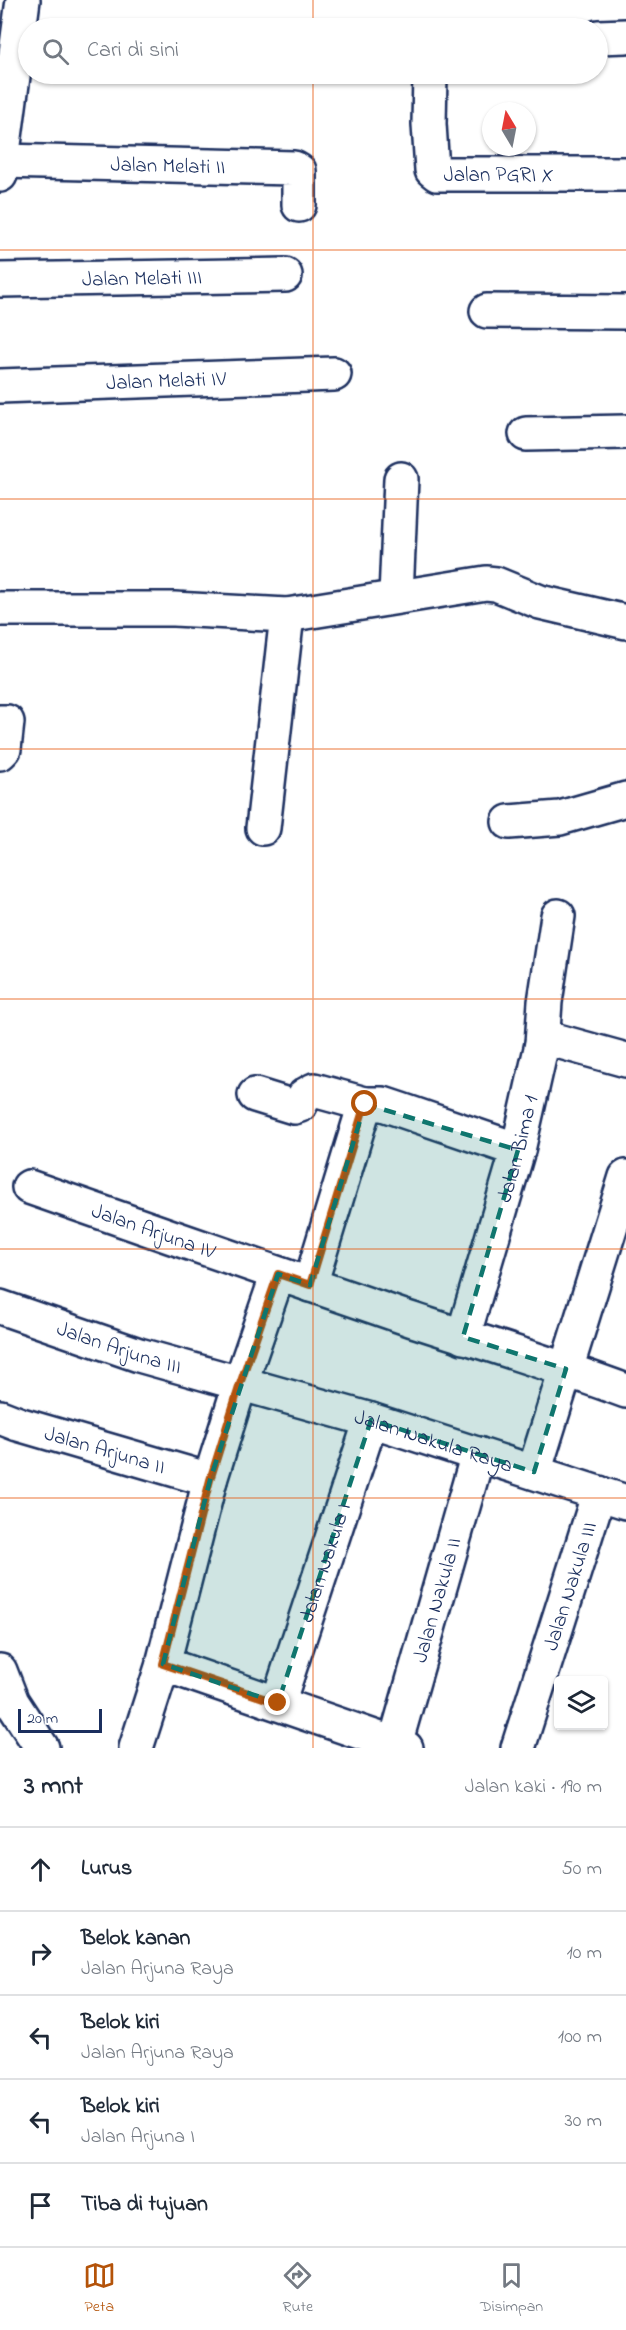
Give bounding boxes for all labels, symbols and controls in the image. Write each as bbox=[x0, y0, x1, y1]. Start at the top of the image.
search box bbox=[18, 18, 608, 84]
icon: search bbox=[39, 35, 72, 68]
text: Cari di sini bbox=[87, 35, 179, 67]
north arrow bbox=[482, 102, 536, 156]
street label: Jalan Melati II bbox=[110, 151, 226, 183]
street label: Jalan PGRI X bbox=[443, 161, 554, 191]
street label: Jalan Melati III bbox=[82, 263, 202, 296]
street label: Jalan Melati IV bbox=[105, 365, 227, 399]
route start bbox=[351, 1090, 377, 1116]
street label: Jalan Bima 1 bbox=[490, 1092, 547, 1206]
street label: Jalan Arjuna IV bbox=[87, 1197, 219, 1268]
street label: Jalan Arjuna III bbox=[52, 1315, 185, 1383]
street label: Jalan Nakula Raya bbox=[351, 1403, 516, 1482]
street label: Jalan Arjuna II bbox=[41, 1419, 168, 1483]
street label: Jalan Nakula I bbox=[293, 1500, 360, 1627]
street label: Jalan Nakula III bbox=[537, 1518, 606, 1655]
street label: Jalan Nakula II bbox=[406, 1534, 470, 1666]
map controls bbox=[554, 1676, 608, 1730]
button: layers bbox=[554, 1676, 608, 1730]
route end bbox=[264, 1689, 290, 1715]
scale bar bbox=[18, 1706, 102, 1734]
text: 20 m bbox=[27, 1707, 58, 1731]
text: 3 mnt bbox=[24, 1768, 83, 1806]
text: Jalan kaki · 190 m bbox=[465, 1773, 602, 1802]
icon: ahead bbox=[24, 1853, 57, 1886]
text: Lurus bbox=[81, 1853, 132, 1885]
text: 50 m bbox=[561, 1855, 602, 1884]
text: Belok kanan bbox=[81, 1923, 190, 1955]
icon: right bbox=[24, 1937, 57, 1970]
text: 10 m bbox=[566, 1939, 602, 1968]
text: Jalan Arjuna Raya bbox=[81, 1955, 234, 1984]
text: Belok kiri bbox=[81, 2007, 160, 2039]
icon: left bbox=[24, 2021, 57, 2054]
text: 100 m bbox=[558, 2023, 602, 2052]
text: Jalan Arjuna Raya bbox=[81, 2039, 234, 2068]
text: Belok kiri bbox=[81, 2091, 160, 2123]
icon: left bbox=[24, 2105, 57, 2138]
text: 30 m bbox=[565, 2107, 602, 2136]
text: Jalan Arjuna I bbox=[81, 2123, 195, 2152]
icon: arrive bbox=[24, 2189, 57, 2222]
text: Tiba di tujuan bbox=[81, 2189, 208, 2221]
tab: Peta bbox=[83, 2259, 116, 2319]
tab: Rute bbox=[281, 2259, 314, 2319]
tab: Disimpan bbox=[480, 2259, 543, 2319]

